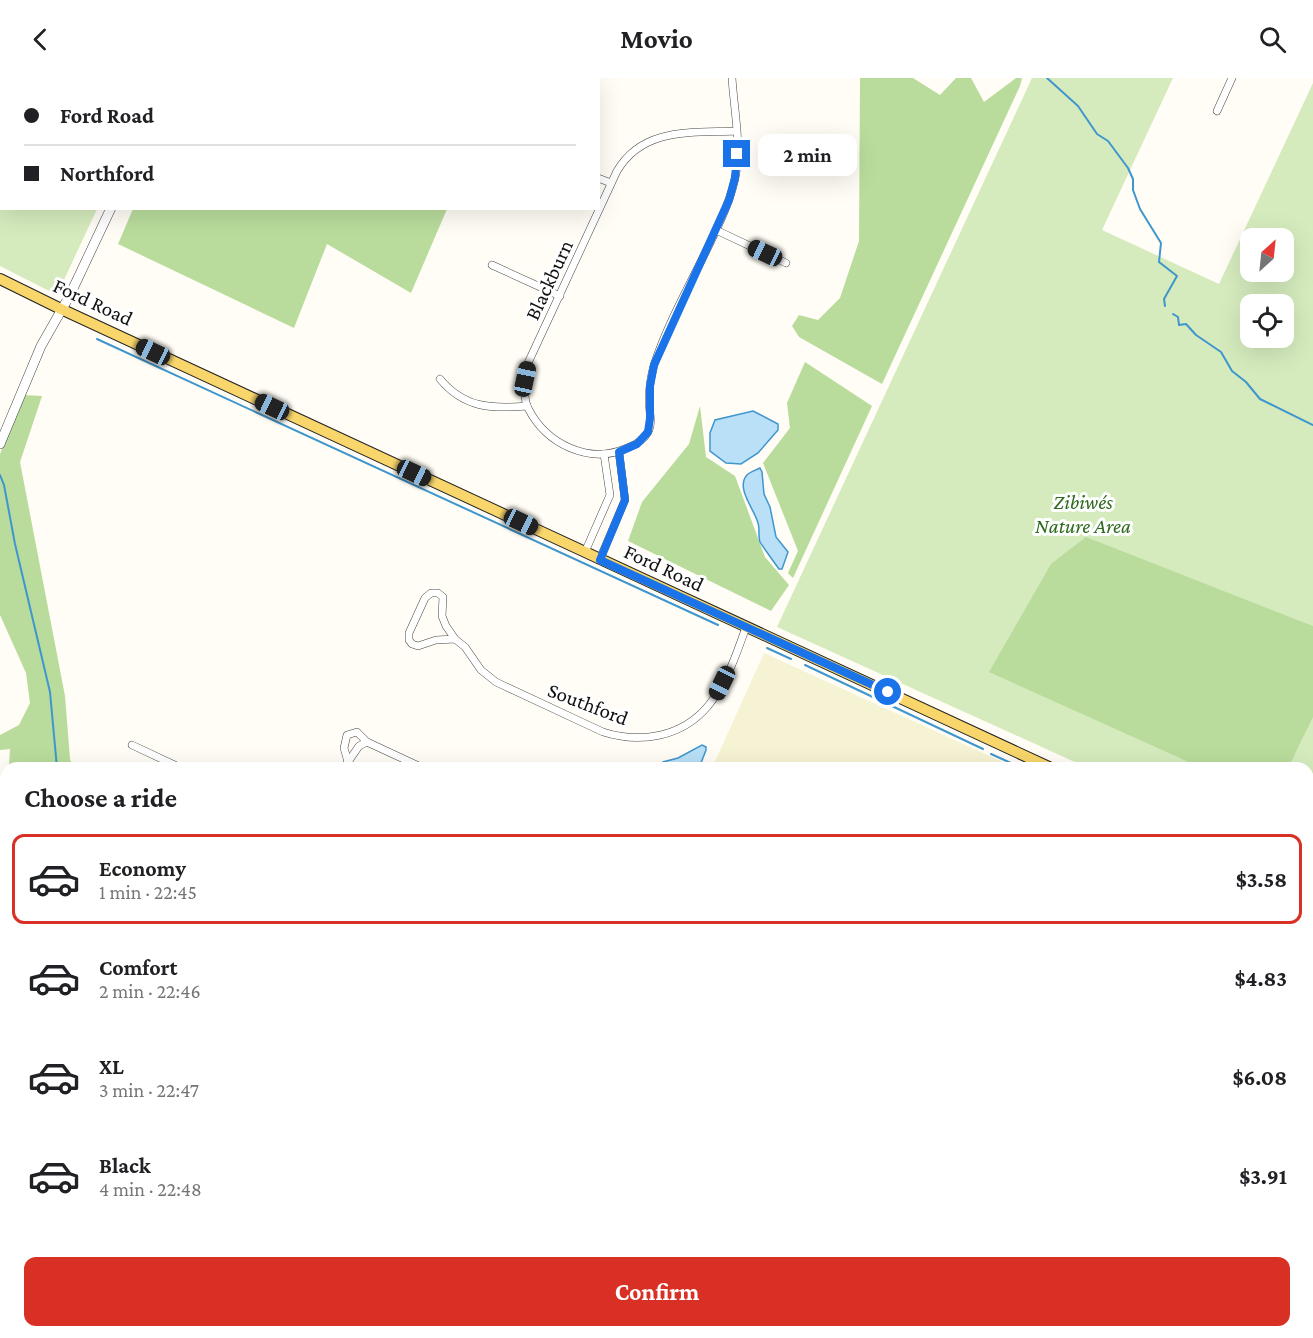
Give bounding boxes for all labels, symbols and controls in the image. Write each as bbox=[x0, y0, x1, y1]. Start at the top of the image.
icon: back bbox=[24, 23, 57, 56]
icon: search bbox=[1256, 23, 1289, 56]
text: Movio bbox=[620, 24, 693, 54]
text: Ford Road bbox=[60, 103, 154, 128]
callout: 2 min bbox=[758, 133, 857, 175]
route end bbox=[723, 140, 750, 167]
text: 2 min bbox=[783, 144, 832, 166]
text: Northford bbox=[60, 161, 154, 186]
north arrow bbox=[1240, 228, 1294, 282]
map controls bbox=[1240, 228, 1294, 348]
street label: Blackburn bbox=[520, 236, 578, 324]
car bbox=[745, 237, 785, 269]
street label: Ford Road bbox=[49, 273, 137, 331]
button: locate bbox=[1240, 294, 1294, 348]
car bbox=[133, 336, 173, 368]
car bbox=[512, 360, 538, 398]
car bbox=[252, 391, 292, 423]
car bbox=[394, 457, 434, 489]
park label: Zibiwés Nature Area bbox=[1035, 490, 1131, 538]
car bbox=[501, 506, 541, 538]
street label: Ford Road bbox=[620, 539, 708, 597]
car bbox=[706, 663, 738, 703]
street label: Southford bbox=[544, 678, 632, 730]
route start bbox=[874, 678, 901, 705]
text: Choose a ride bbox=[24, 783, 177, 813]
icon: car bbox=[27, 852, 81, 906]
text: Economy bbox=[99, 856, 186, 881]
text: $3.58 bbox=[1236, 867, 1287, 892]
text: 1 min · 22:45 bbox=[99, 881, 197, 903]
icon: car bbox=[27, 951, 81, 1005]
text: Comfort bbox=[99, 955, 177, 980]
text: $4.83 bbox=[1235, 966, 1287, 991]
text: 2 min · 22:46 bbox=[99, 980, 201, 1002]
icon: car bbox=[27, 1050, 81, 1104]
text: XL bbox=[99, 1054, 124, 1079]
text: $6.08 bbox=[1232, 1065, 1287, 1090]
text: 3 min · 22:47 bbox=[99, 1079, 199, 1101]
icon: car bbox=[27, 1149, 81, 1203]
text: Black bbox=[99, 1153, 151, 1178]
text: $3.91 bbox=[1239, 1164, 1287, 1189]
text: 4 min · 22:48 bbox=[99, 1178, 202, 1200]
button: Confirm bbox=[24, 1257, 1290, 1326]

